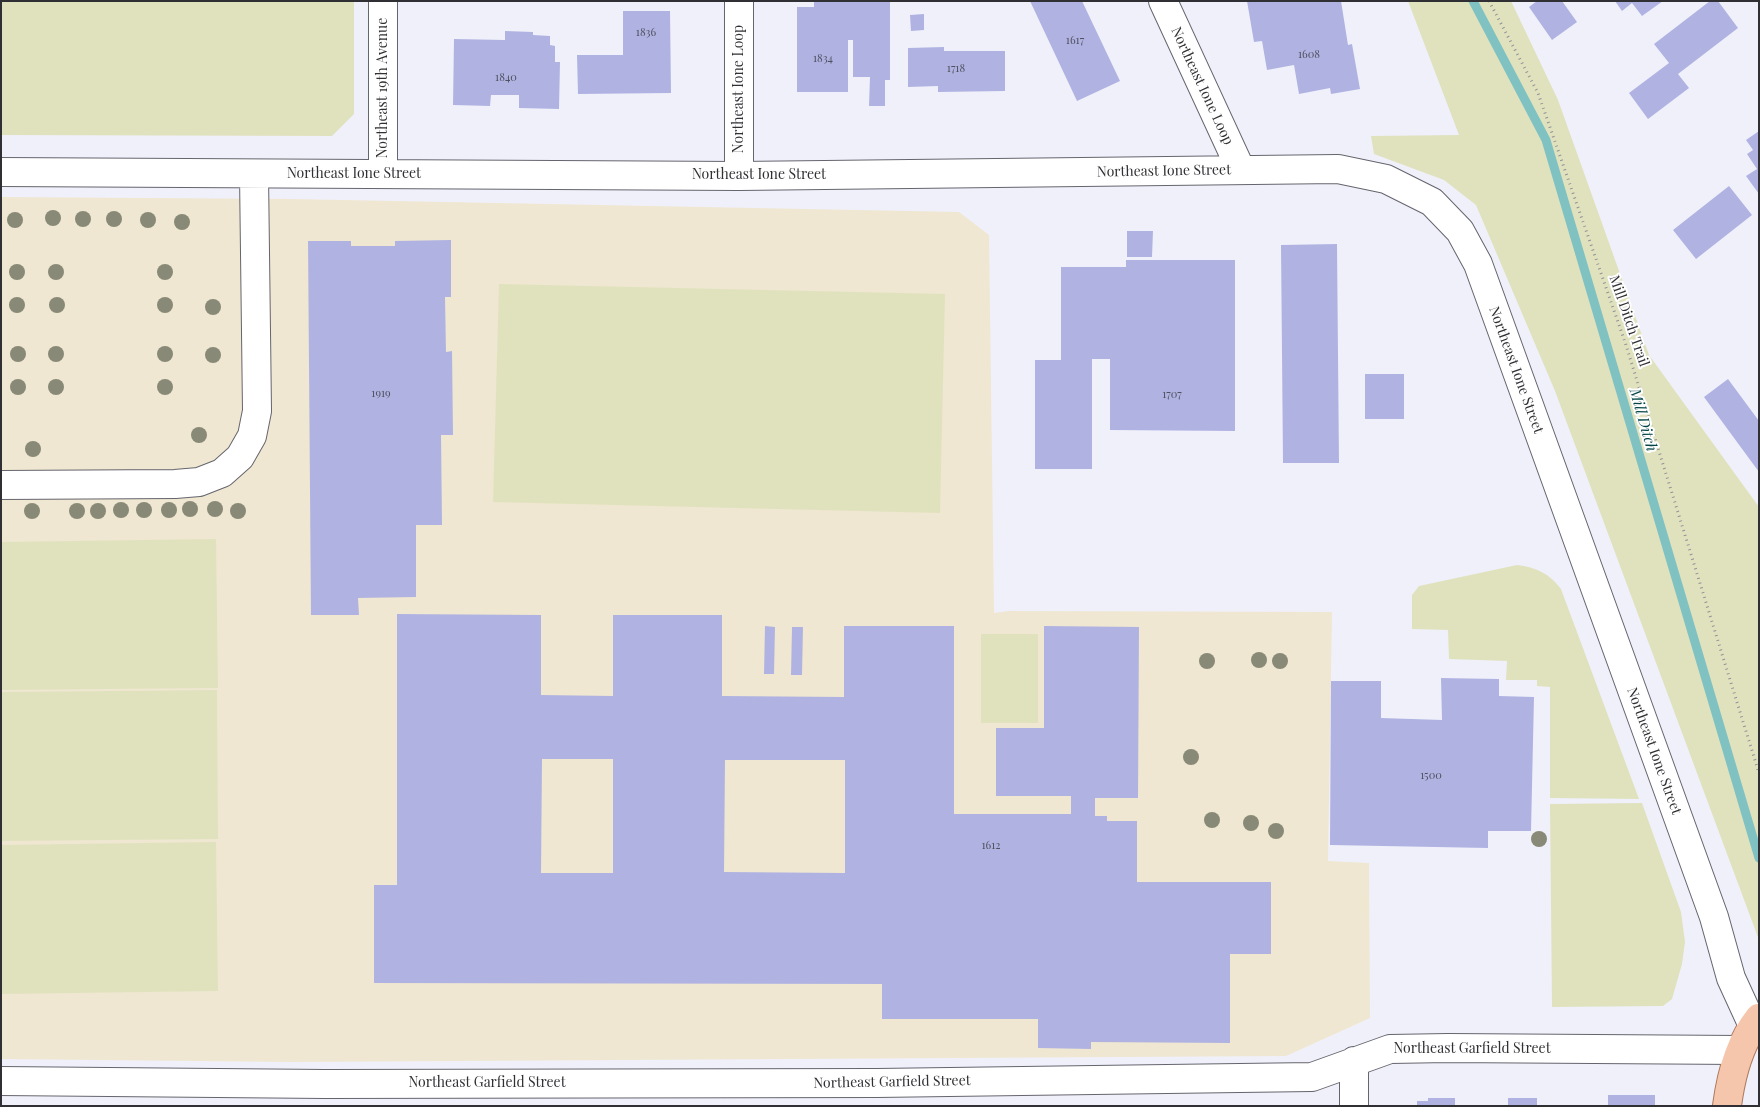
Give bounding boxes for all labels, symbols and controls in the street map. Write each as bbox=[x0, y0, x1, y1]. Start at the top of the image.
street label: Northeast 19th Avenue bbox=[375, 18, 391, 158]
street label: Northeast Ione Loop bbox=[1167, 24, 1237, 148]
street label: Northeast Ione Loop bbox=[731, 25, 747, 153]
house number: 1836 bbox=[636, 26, 656, 40]
house number: 1617 bbox=[1066, 34, 1084, 48]
house number: 1608 bbox=[1298, 48, 1320, 62]
house number: 1834 bbox=[813, 52, 833, 66]
house number: 1718 bbox=[947, 62, 965, 76]
house number: 1840 bbox=[495, 71, 517, 85]
street label: Northeast Ione Street bbox=[1097, 161, 1231, 181]
street label: Northeast Ione Street bbox=[287, 166, 421, 182]
street label: Northeast Ione Street bbox=[692, 167, 826, 183]
street label: Mill Ditch Trail bbox=[1606, 273, 1652, 369]
street label: Northeast Ione Street bbox=[1485, 304, 1547, 436]
water label: Mill Ditch bbox=[1625, 386, 1661, 454]
house number: 1919 bbox=[371, 387, 391, 401]
house number: 1707 bbox=[1162, 388, 1182, 402]
street label: Northeast Ione Street bbox=[1623, 685, 1685, 817]
house number: 1500 bbox=[1420, 769, 1442, 783]
house number: 1612 bbox=[981, 839, 1001, 853]
street label: Northeast Garfield Street bbox=[1393, 1041, 1551, 1057]
street label: Northeast Garfield Street bbox=[813, 1072, 971, 1092]
street label: Northeast Garfield Street bbox=[408, 1075, 566, 1091]

